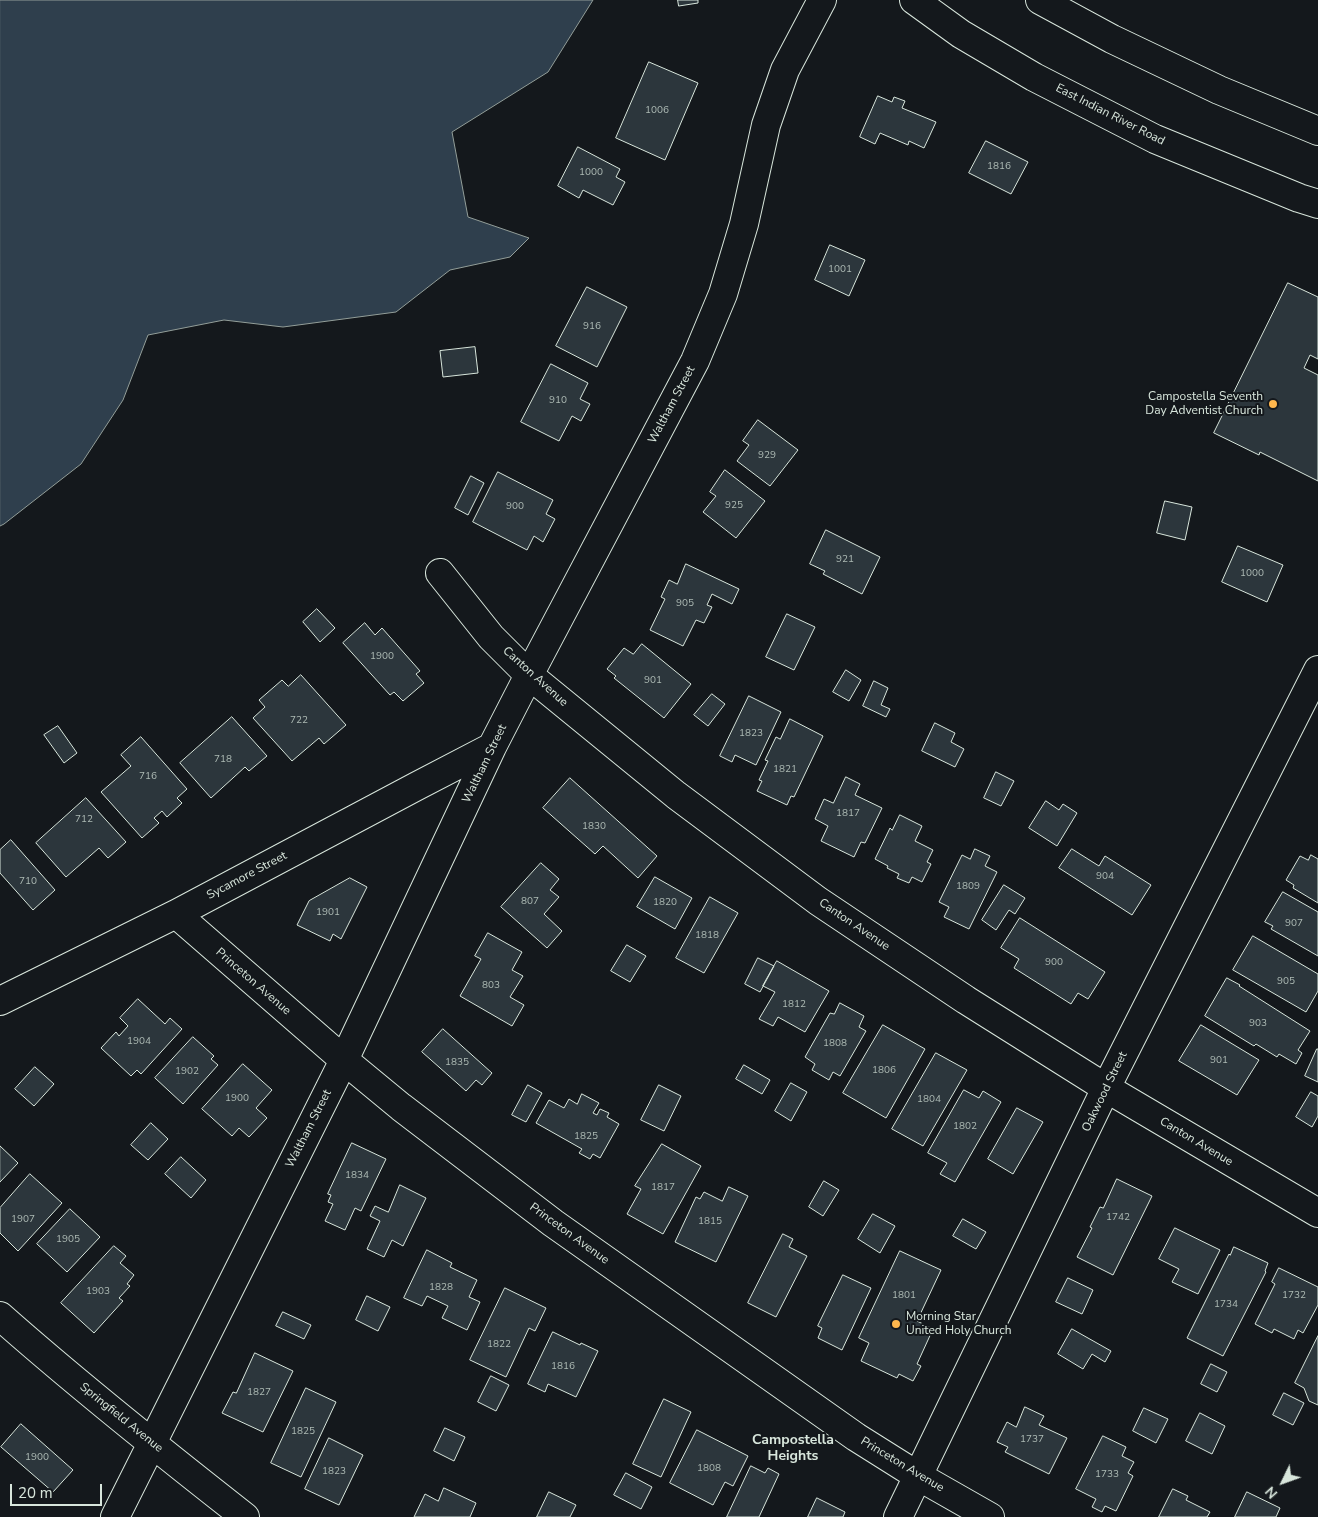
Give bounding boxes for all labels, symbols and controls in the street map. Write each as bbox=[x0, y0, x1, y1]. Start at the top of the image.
street label: East Indian River Road bbox=[1053, 81, 1167, 149]
house number: 1006 bbox=[645, 105, 669, 117]
house number: 1816 bbox=[987, 161, 1011, 173]
house number: 1000 bbox=[579, 167, 603, 179]
house number: 1001 bbox=[828, 264, 852, 276]
house number: 916 bbox=[583, 321, 601, 333]
street label: Waltham Street bbox=[646, 364, 698, 446]
place label: Campostella Seventh Day Adventist Church bbox=[1145, 390, 1263, 418]
house number: 910 bbox=[549, 395, 567, 407]
marker: Campostella Seventh Day Adventist Church bbox=[1267, 398, 1279, 410]
house number: 929 bbox=[758, 450, 776, 462]
house number: 925 bbox=[725, 500, 743, 512]
house number: 900 bbox=[506, 501, 524, 513]
house number: 921 bbox=[836, 554, 854, 566]
house number: 1000 bbox=[1240, 568, 1264, 580]
house number: 905 bbox=[676, 598, 694, 610]
street label: Canton Avenue bbox=[499, 644, 571, 710]
house number: 1900 bbox=[370, 651, 394, 663]
house number: 901 bbox=[644, 675, 662, 687]
house number: 722 bbox=[290, 715, 308, 727]
street label: Waltham Street bbox=[460, 722, 510, 806]
house number: 1823 bbox=[739, 728, 763, 740]
house number: 718 bbox=[214, 754, 232, 766]
house number: 1821 bbox=[773, 764, 797, 776]
house number: 716 bbox=[139, 771, 157, 783]
house number: 1817 bbox=[836, 808, 860, 820]
house number: 712 bbox=[75, 814, 93, 826]
house number: 1830 bbox=[582, 821, 606, 833]
street label: Sycamore Street bbox=[204, 849, 290, 903]
house number: 904 bbox=[1096, 871, 1114, 883]
house number: 710 bbox=[19, 876, 37, 888]
house number: 1809 bbox=[956, 881, 980, 893]
house number: 807 bbox=[521, 896, 539, 908]
street label: Canton Avenue bbox=[816, 896, 892, 954]
house number: 1820 bbox=[653, 897, 677, 909]
house number: 1901 bbox=[316, 907, 340, 919]
house number: 907 bbox=[1285, 918, 1303, 930]
house number: 1818 bbox=[695, 930, 719, 942]
street label: Princeton Avenue bbox=[213, 945, 293, 1019]
house number: 900 bbox=[1045, 957, 1063, 969]
house number: 905 bbox=[1277, 976, 1295, 988]
house number: 803 bbox=[482, 980, 500, 992]
house number: 1812 bbox=[782, 999, 806, 1011]
house number: 903 bbox=[1249, 1018, 1267, 1030]
house number: 1904 bbox=[127, 1036, 151, 1048]
house number: 1808 bbox=[823, 1038, 847, 1050]
street label: Oakwood Street bbox=[1079, 1050, 1131, 1134]
house number: 901 bbox=[1210, 1055, 1228, 1067]
house number: 1835 bbox=[445, 1057, 469, 1069]
house number: 1806 bbox=[872, 1065, 896, 1077]
house number: 1902 bbox=[175, 1066, 199, 1078]
street label: Waltham Street bbox=[283, 1088, 335, 1170]
house number: 1900 bbox=[225, 1093, 249, 1105]
house number: 1804 bbox=[917, 1094, 941, 1106]
street label: Canton Avenue bbox=[1157, 1115, 1235, 1169]
house number: 1802 bbox=[953, 1121, 977, 1133]
house number: 1825 bbox=[574, 1131, 598, 1143]
house number: 1834 bbox=[345, 1170, 369, 1182]
house number: 1817 bbox=[651, 1182, 675, 1194]
street label: Princeton Avenue bbox=[526, 1200, 612, 1268]
house number: 1742 bbox=[1106, 1212, 1130, 1224]
house number: 1907 bbox=[11, 1214, 35, 1226]
house number: 1815 bbox=[698, 1216, 722, 1228]
house number: 1905 bbox=[56, 1234, 80, 1246]
house number: 1828 bbox=[429, 1282, 453, 1294]
house number: 1903 bbox=[86, 1286, 110, 1298]
house number: 1801 bbox=[892, 1290, 916, 1302]
house number: 1732 bbox=[1282, 1290, 1306, 1302]
house number: 1734 bbox=[1214, 1299, 1238, 1311]
place label: Morning Star United Holy Church bbox=[906, 1310, 1012, 1338]
marker: Morning Star United Holy Church bbox=[890, 1318, 902, 1330]
house number: 1822 bbox=[487, 1339, 511, 1351]
house number: 1816 bbox=[551, 1361, 575, 1373]
street label: Springfield Avenue bbox=[77, 1380, 165, 1456]
house number: 1827 bbox=[247, 1387, 271, 1399]
house number: 1825 bbox=[291, 1426, 315, 1438]
district label: Campostella Heights bbox=[752, 1433, 834, 1465]
street label: Princeton Avenue bbox=[858, 1434, 946, 1496]
house number: 1737 bbox=[1020, 1434, 1044, 1446]
house number: 1900 bbox=[25, 1452, 49, 1464]
north arrow bbox=[1258, 1457, 1308, 1507]
house number: 1808 bbox=[697, 1463, 721, 1475]
house number: 1823 bbox=[322, 1466, 346, 1478]
house number: 1733 bbox=[1095, 1469, 1119, 1481]
scale bar bbox=[12, 1474, 105, 1506]
text: N bbox=[1261, 1482, 1282, 1503]
text: 20 m bbox=[18, 1483, 53, 1503]

